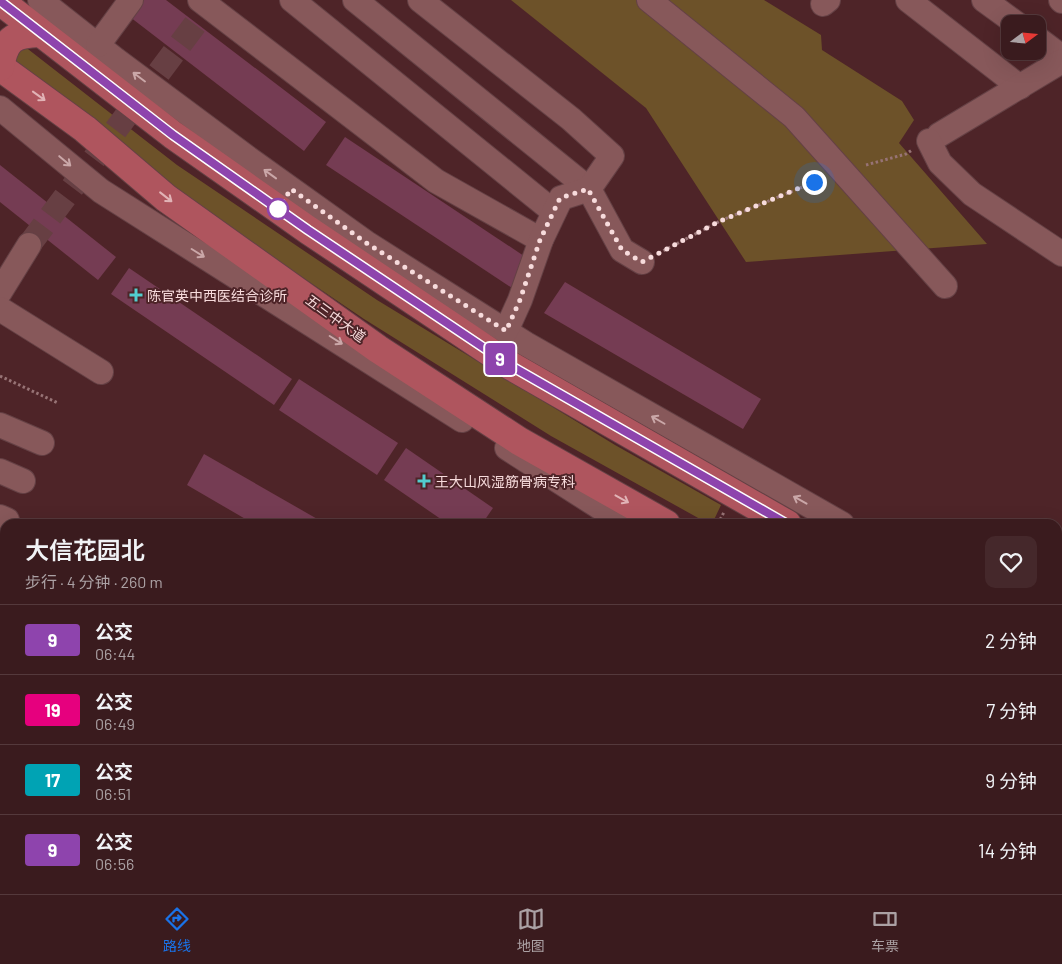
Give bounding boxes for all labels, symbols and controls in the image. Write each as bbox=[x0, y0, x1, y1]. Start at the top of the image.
north arrow bbox=[1001, 15, 1046, 60]
map controls bbox=[1001, 15, 1046, 60]
one-way arrow bbox=[132, 72, 146, 82]
one-way arrow bbox=[32, 91, 46, 101]
one-way arrow bbox=[58, 155, 71, 167]
one-way arrow bbox=[263, 169, 277, 179]
your location bbox=[802, 170, 827, 195]
one-way arrow bbox=[159, 192, 172, 203]
unlabelled marker bbox=[267, 198, 289, 220]
one-way arrow bbox=[191, 248, 205, 258]
place label: 陈官英中西医结合诊所 bbox=[147, 287, 287, 304]
marker: 陈官英中西医结合诊所 bbox=[129, 288, 143, 302]
street label: 五三中大道 bbox=[303, 291, 369, 345]
one-way arrow bbox=[328, 335, 342, 345]
line badge: 9 bbox=[484, 343, 516, 375]
text: 9 bbox=[495, 348, 505, 370]
one-way arrow bbox=[652, 414, 666, 424]
place label: 王大山风湿筋骨病专科 bbox=[435, 473, 575, 490]
marker: 王大山风湿筋骨病专科 bbox=[417, 474, 431, 488]
one-way arrow bbox=[793, 494, 807, 504]
one-way arrow bbox=[615, 495, 629, 505]
text: 大信花园北 bbox=[25, 535, 145, 564]
button: heart bbox=[985, 536, 1037, 588]
text: 步行 · 4 分钟 · 260 m bbox=[25, 572, 163, 591]
text: 公交 bbox=[95, 620, 133, 643]
text: 9 bbox=[48, 629, 57, 651]
text: 2 分钟 bbox=[985, 629, 1037, 652]
text: 06:44 bbox=[95, 644, 135, 663]
text: 公交 bbox=[95, 690, 133, 713]
text: 19 bbox=[45, 699, 60, 721]
text: 7 分钟 bbox=[986, 699, 1037, 722]
text: 06:49 bbox=[95, 714, 135, 733]
text: 公交 bbox=[95, 760, 133, 783]
text: 17 bbox=[45, 769, 60, 791]
text: 9 分钟 bbox=[985, 769, 1037, 792]
text: 06:51 bbox=[95, 784, 131, 803]
text: 公交 bbox=[95, 830, 133, 853]
text: 9 bbox=[48, 839, 57, 861]
text: 14 分钟 bbox=[978, 839, 1037, 862]
text: 06:56 bbox=[95, 854, 134, 873]
tab: 路线 bbox=[163, 905, 191, 955]
tab: 地图 bbox=[517, 905, 545, 955]
tab: 车票 bbox=[871, 905, 899, 955]

